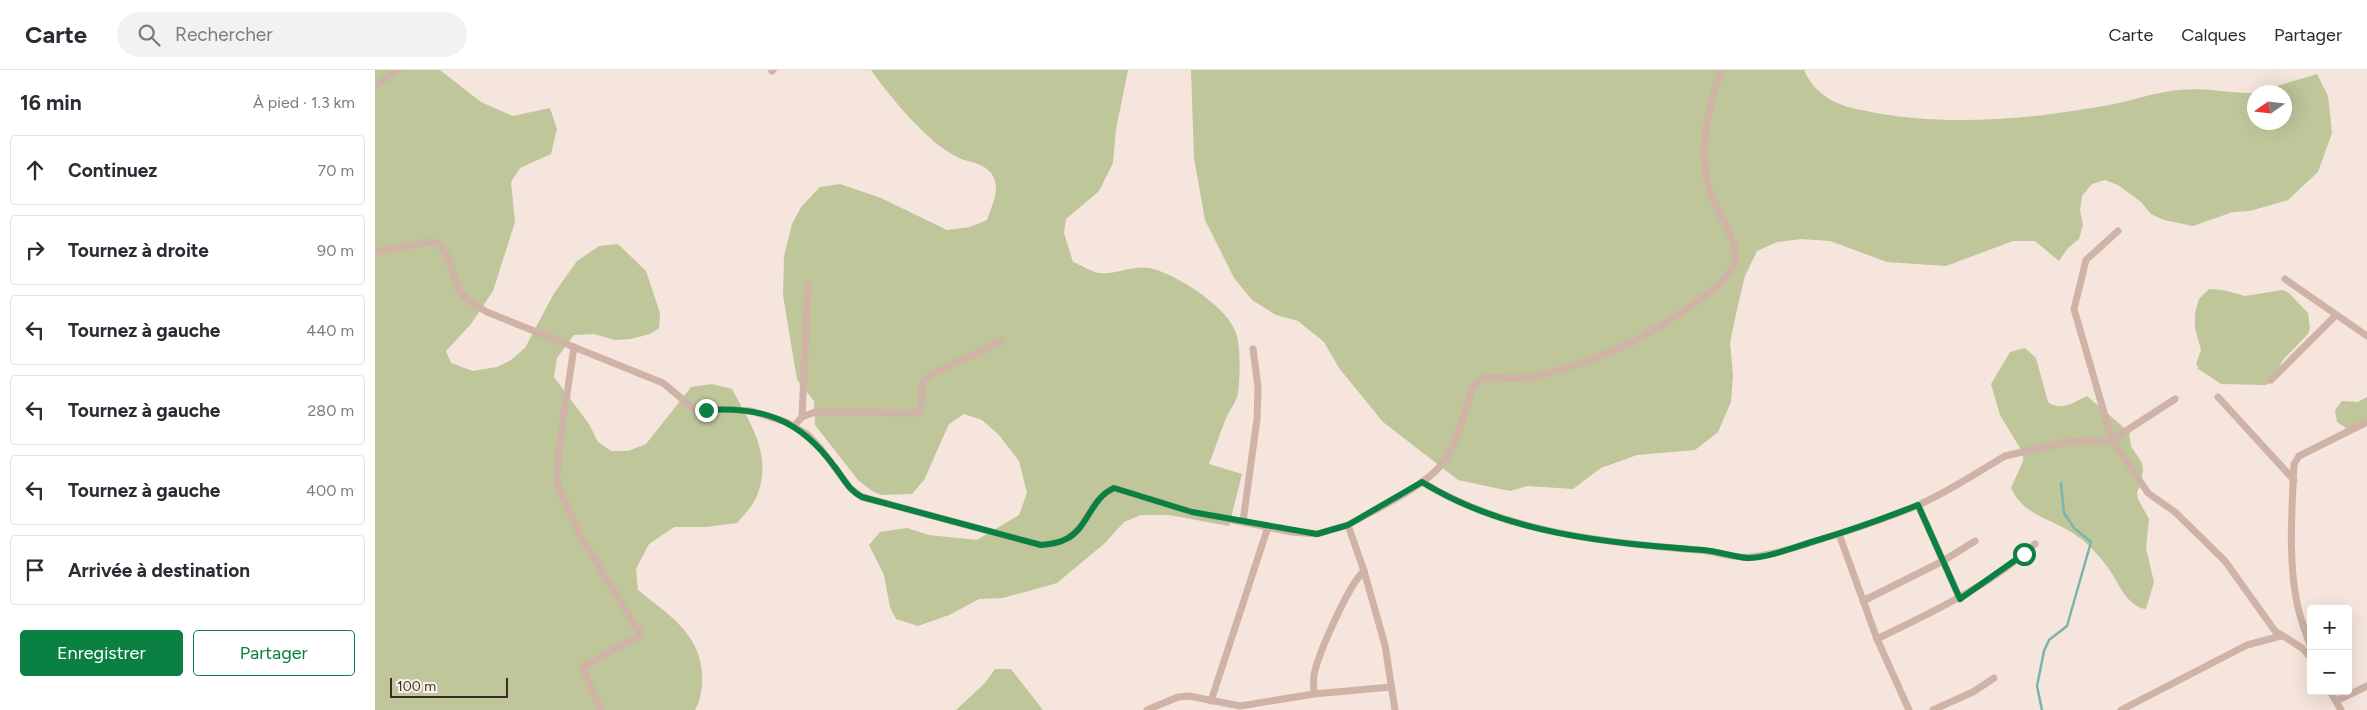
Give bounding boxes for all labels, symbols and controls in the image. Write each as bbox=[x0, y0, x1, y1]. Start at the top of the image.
search box bbox=[117, 12, 467, 57]
text: Carte bbox=[25, 20, 87, 49]
icon: search bbox=[135, 21, 163, 49]
text: Rechercher bbox=[175, 23, 273, 46]
text: Carte bbox=[2108, 24, 2153, 46]
text: Calques bbox=[2181, 24, 2246, 46]
text: Partager bbox=[2274, 24, 2342, 46]
north arrow bbox=[2247, 85, 2292, 130]
text: 16 min bbox=[20, 90, 82, 115]
text: À pied · 1.3 km bbox=[253, 93, 355, 112]
icon: ahead bbox=[21, 156, 49, 184]
text: Continuez bbox=[68, 159, 157, 182]
text: 70 m bbox=[318, 161, 354, 180]
icon: right bbox=[21, 236, 49, 264]
text: Tournez à droite bbox=[68, 239, 209, 262]
text: 90 m bbox=[317, 241, 354, 260]
icon: left bbox=[21, 316, 49, 344]
text: Tournez à gauche bbox=[68, 319, 220, 342]
text: 440 m bbox=[306, 321, 354, 340]
icon: left bbox=[21, 396, 49, 424]
text: Tournez à gauche bbox=[68, 399, 220, 422]
route end bbox=[695, 399, 718, 422]
text: 280 m bbox=[307, 401, 354, 420]
icon: left bbox=[21, 476, 49, 504]
text: Tournez à gauche bbox=[68, 479, 220, 502]
text: 400 m bbox=[306, 481, 354, 500]
route start bbox=[2013, 543, 2036, 566]
icon: arrive bbox=[21, 556, 49, 584]
text: Arrivée à destination bbox=[68, 559, 250, 582]
map controls bbox=[2307, 605, 2352, 695]
button: + bbox=[2307, 605, 2352, 650]
button: Enregistrer bbox=[20, 630, 183, 676]
button: Partager bbox=[193, 630, 355, 676]
button: − bbox=[2307, 650, 2352, 695]
scale bar bbox=[390, 675, 507, 698]
text: 100 m bbox=[397, 678, 436, 695]

